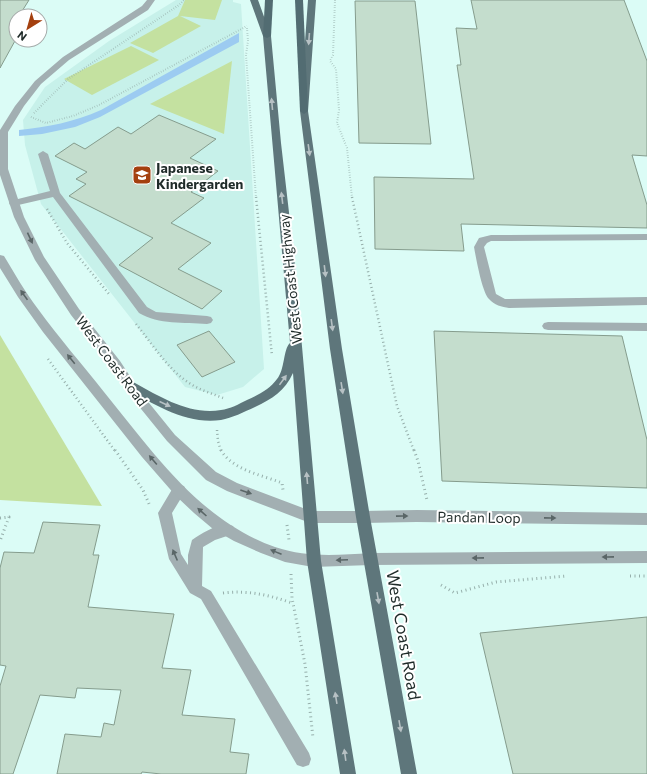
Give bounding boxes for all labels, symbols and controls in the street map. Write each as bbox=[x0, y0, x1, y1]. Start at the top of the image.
north arrow bbox=[8, 8, 48, 48]
text: N bbox=[14, 29, 29, 44]
one-way arrow bbox=[306, 33, 312, 46]
one-way arrow bbox=[269, 98, 276, 110]
one-way arrow bbox=[306, 144, 312, 156]
place label: Japanese Kindergarden bbox=[156, 159, 243, 192]
school or university icon: Japanese Kindergarden bbox=[131, 164, 153, 186]
one-way arrow bbox=[279, 192, 285, 204]
street label: West Coast Highway bbox=[275, 213, 305, 345]
one-way arrow bbox=[27, 233, 33, 245]
one-way arrow bbox=[322, 265, 329, 277]
one-way arrow bbox=[20, 290, 28, 300]
street label: West Coast Road bbox=[73, 313, 151, 409]
one-way arrow bbox=[329, 319, 335, 331]
one-way arrow bbox=[67, 354, 76, 364]
one-way arrow bbox=[279, 375, 287, 385]
one-way arrow bbox=[339, 381, 345, 394]
one-way arrow bbox=[159, 401, 171, 407]
one-way arrow bbox=[149, 455, 157, 466]
one-way arrow bbox=[304, 472, 311, 484]
one-way arrow bbox=[241, 490, 253, 496]
one-way arrow bbox=[197, 507, 207, 516]
street label: Pandan Loop bbox=[437, 508, 521, 526]
one-way arrow bbox=[396, 513, 409, 519]
one-way arrow bbox=[544, 515, 557, 521]
one-way arrow bbox=[172, 549, 179, 561]
one-way arrow bbox=[270, 549, 282, 555]
one-way arrow bbox=[601, 554, 614, 560]
one-way arrow bbox=[471, 555, 484, 561]
one-way arrow bbox=[335, 557, 348, 563]
street label: West Coast Road bbox=[382, 569, 426, 701]
one-way arrow bbox=[375, 591, 381, 604]
one-way arrow bbox=[333, 692, 339, 704]
one-way arrow bbox=[398, 719, 404, 732]
one-way arrow bbox=[342, 749, 348, 762]

